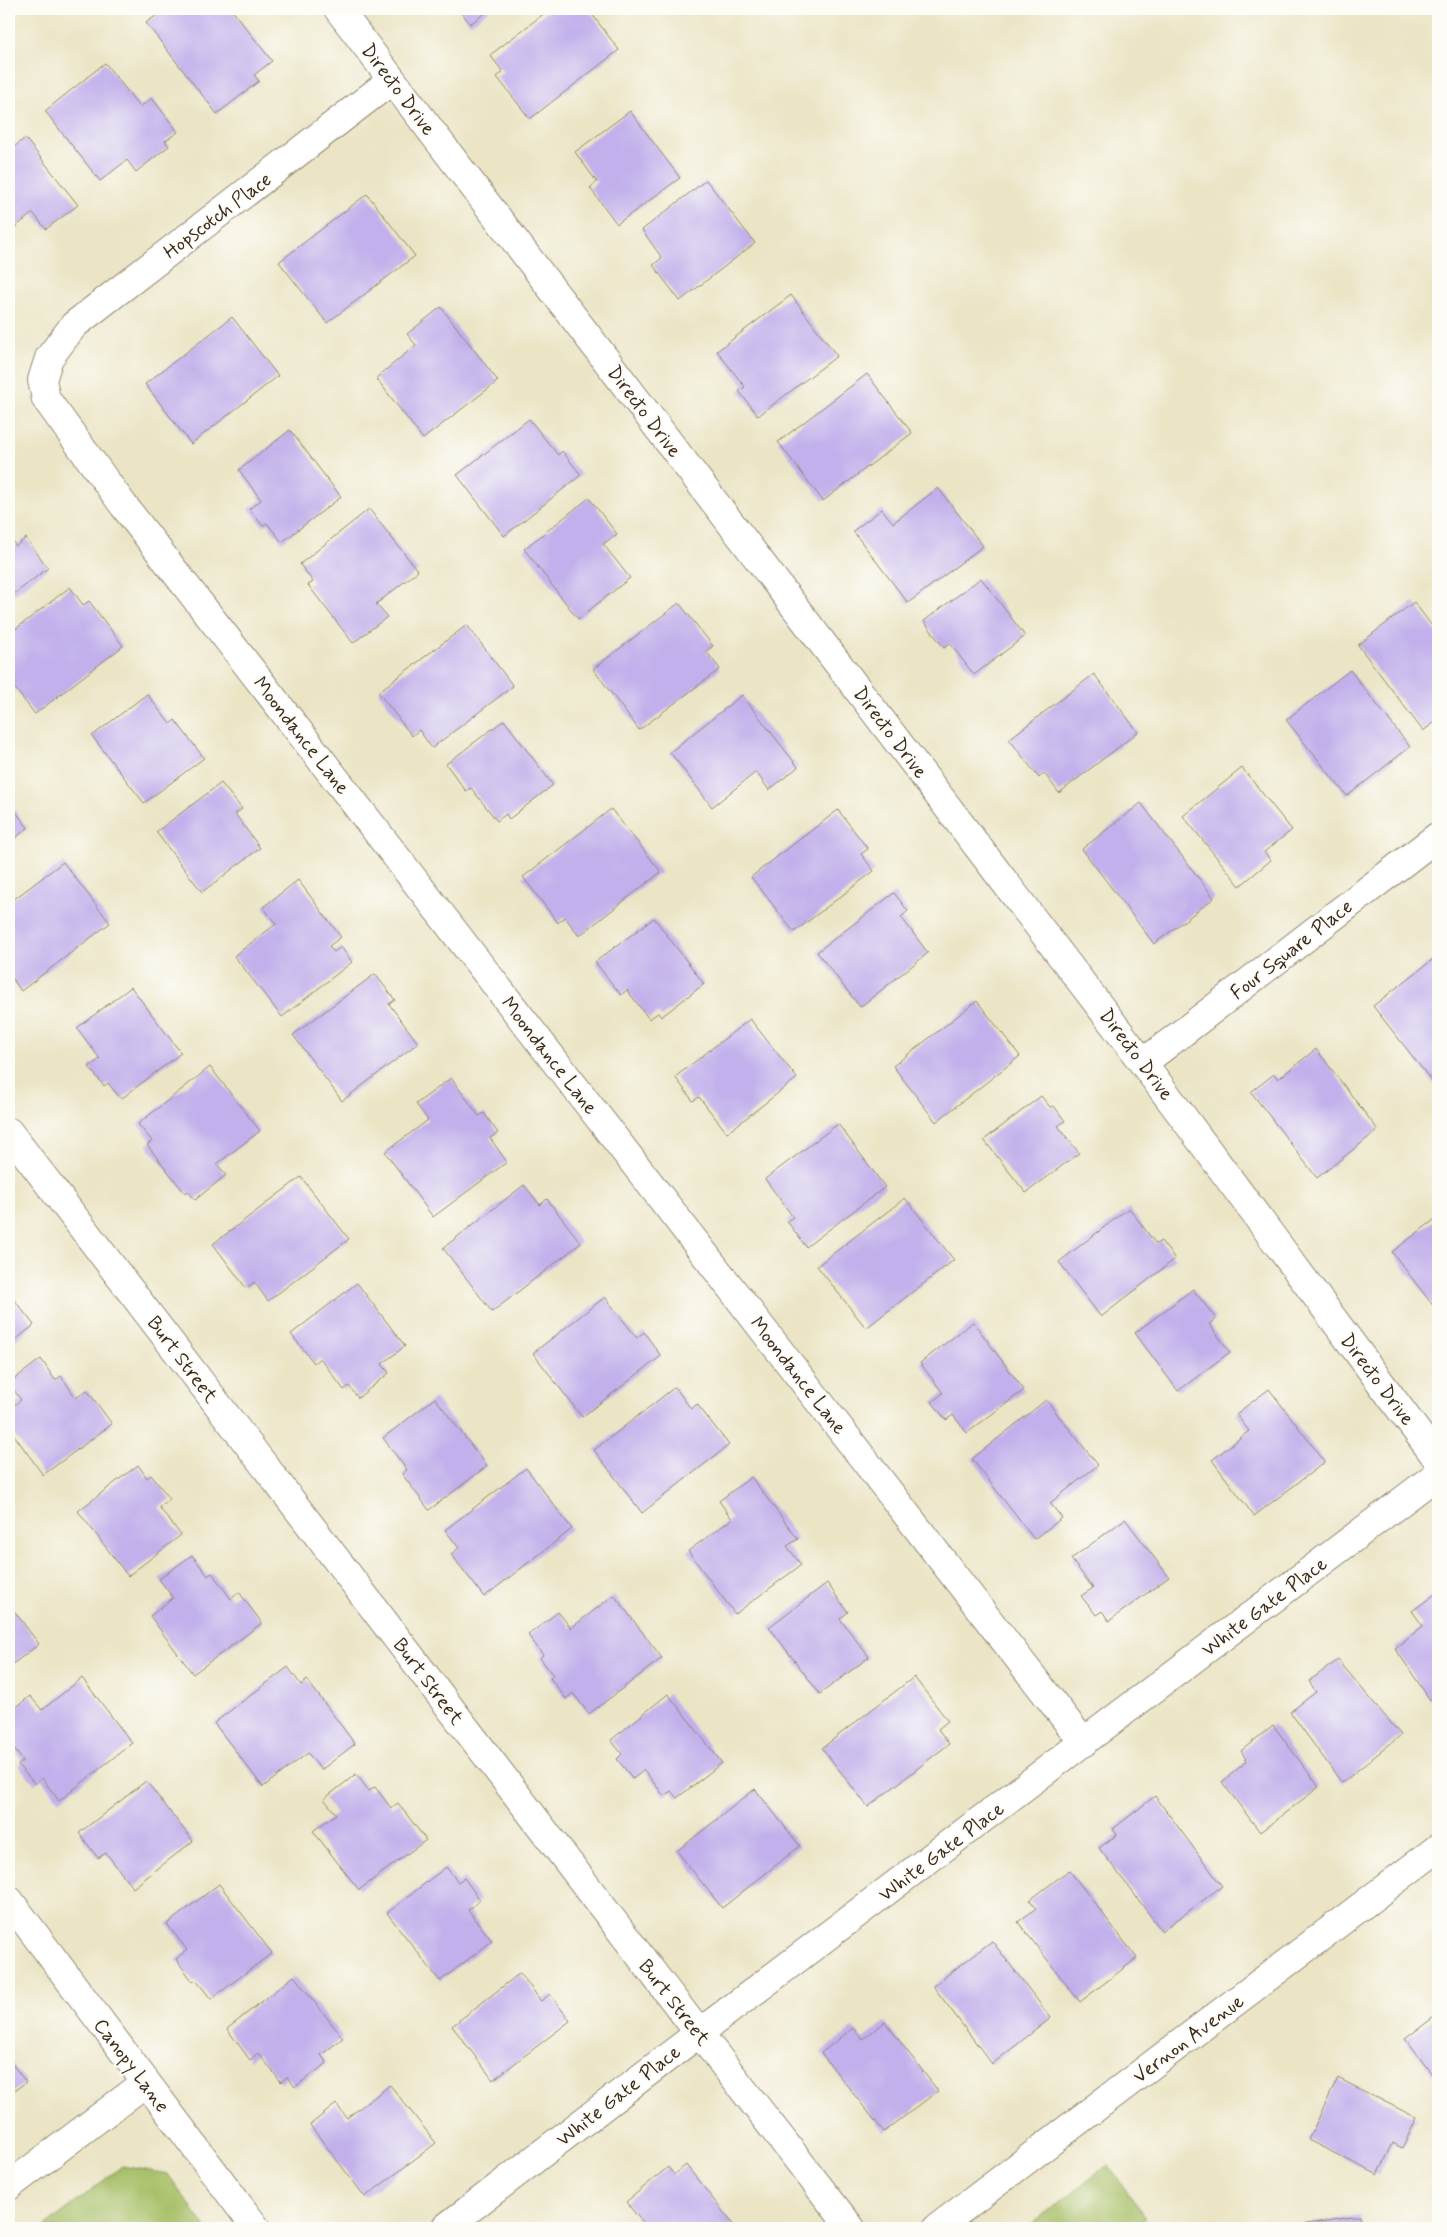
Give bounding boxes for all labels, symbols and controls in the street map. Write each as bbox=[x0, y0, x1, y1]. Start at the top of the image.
street label: Directo Drive bbox=[354, 38, 441, 142]
street label: Hopscotch Place bbox=[158, 167, 278, 266]
street label: Directo Drive bbox=[600, 360, 687, 464]
street label: Moondance Lane bbox=[246, 671, 355, 801]
street label: Directo Drive bbox=[846, 681, 933, 785]
street label: Four Square Place bbox=[1225, 894, 1359, 1007]
street label: Moondance Lane bbox=[494, 991, 603, 1121]
street label: Directo Drive bbox=[1092, 1003, 1179, 1107]
street label: Burt Street bbox=[140, 1311, 224, 1409]
street label: Moondance Lane bbox=[743, 1311, 852, 1441]
street label: Directo Drive bbox=[1333, 1328, 1420, 1432]
street label: White Gate Place bbox=[1196, 1551, 1333, 1663]
street label: Burt Street bbox=[386, 1633, 470, 1731]
street label: White Gate Place bbox=[873, 1796, 1010, 1908]
street label: Burt Street bbox=[632, 1954, 716, 2052]
street label: Vernon Avenue bbox=[1128, 1988, 1250, 2090]
street label: Canopy Lane bbox=[87, 2013, 175, 2119]
street label: White Gate Place bbox=[551, 2039, 687, 2153]

